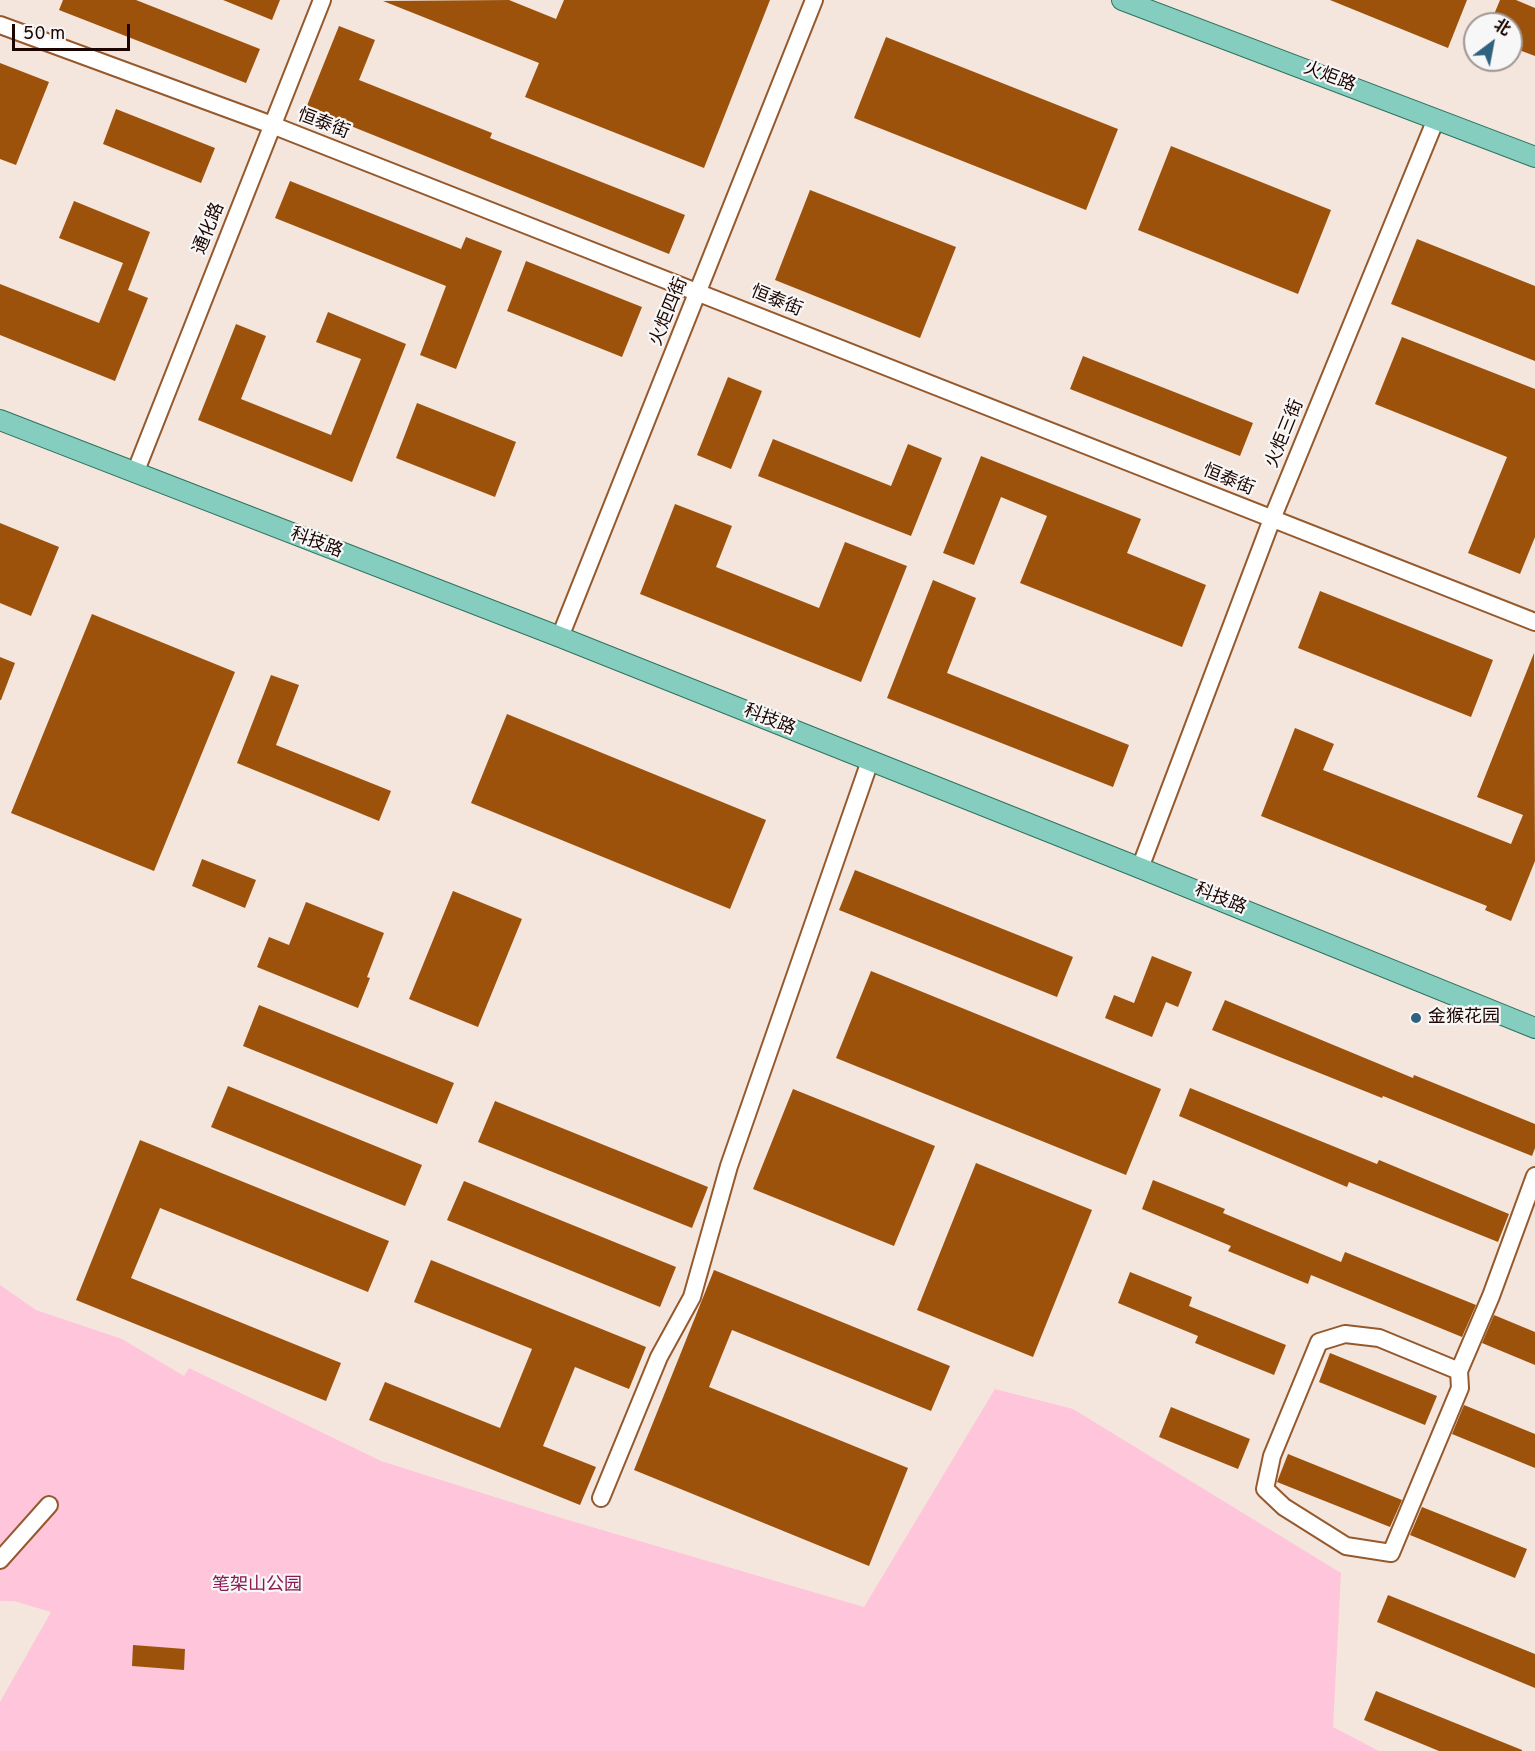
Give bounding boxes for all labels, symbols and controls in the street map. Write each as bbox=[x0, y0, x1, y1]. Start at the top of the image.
scale bar bbox=[15, 12, 134, 50]
north arrow bbox=[1463, 12, 1523, 72]
text: 北 bbox=[1489, 16, 1514, 41]
text: 50 m bbox=[23, 23, 65, 46]
street label: 火炬路 bbox=[1300, 58, 1358, 98]
street label: 恒泰街 bbox=[294, 105, 352, 145]
street label: 通化路 bbox=[190, 200, 230, 258]
street label: 火炬四街 bbox=[647, 275, 693, 349]
street label: 恒泰街 bbox=[747, 282, 805, 322]
street label: 火炬三街 bbox=[1263, 397, 1309, 471]
street label: 恒泰街 bbox=[1199, 461, 1257, 501]
street label: 科技路 bbox=[287, 524, 345, 564]
street label: 科技路 bbox=[740, 701, 798, 741]
street label: 科技路 bbox=[1191, 880, 1249, 920]
place label: 金猴花园 bbox=[1428, 1007, 1500, 1029]
marker: 金猴花园 bbox=[1409, 1011, 1423, 1025]
park label: 笔架山公园 bbox=[212, 1575, 302, 1597]

